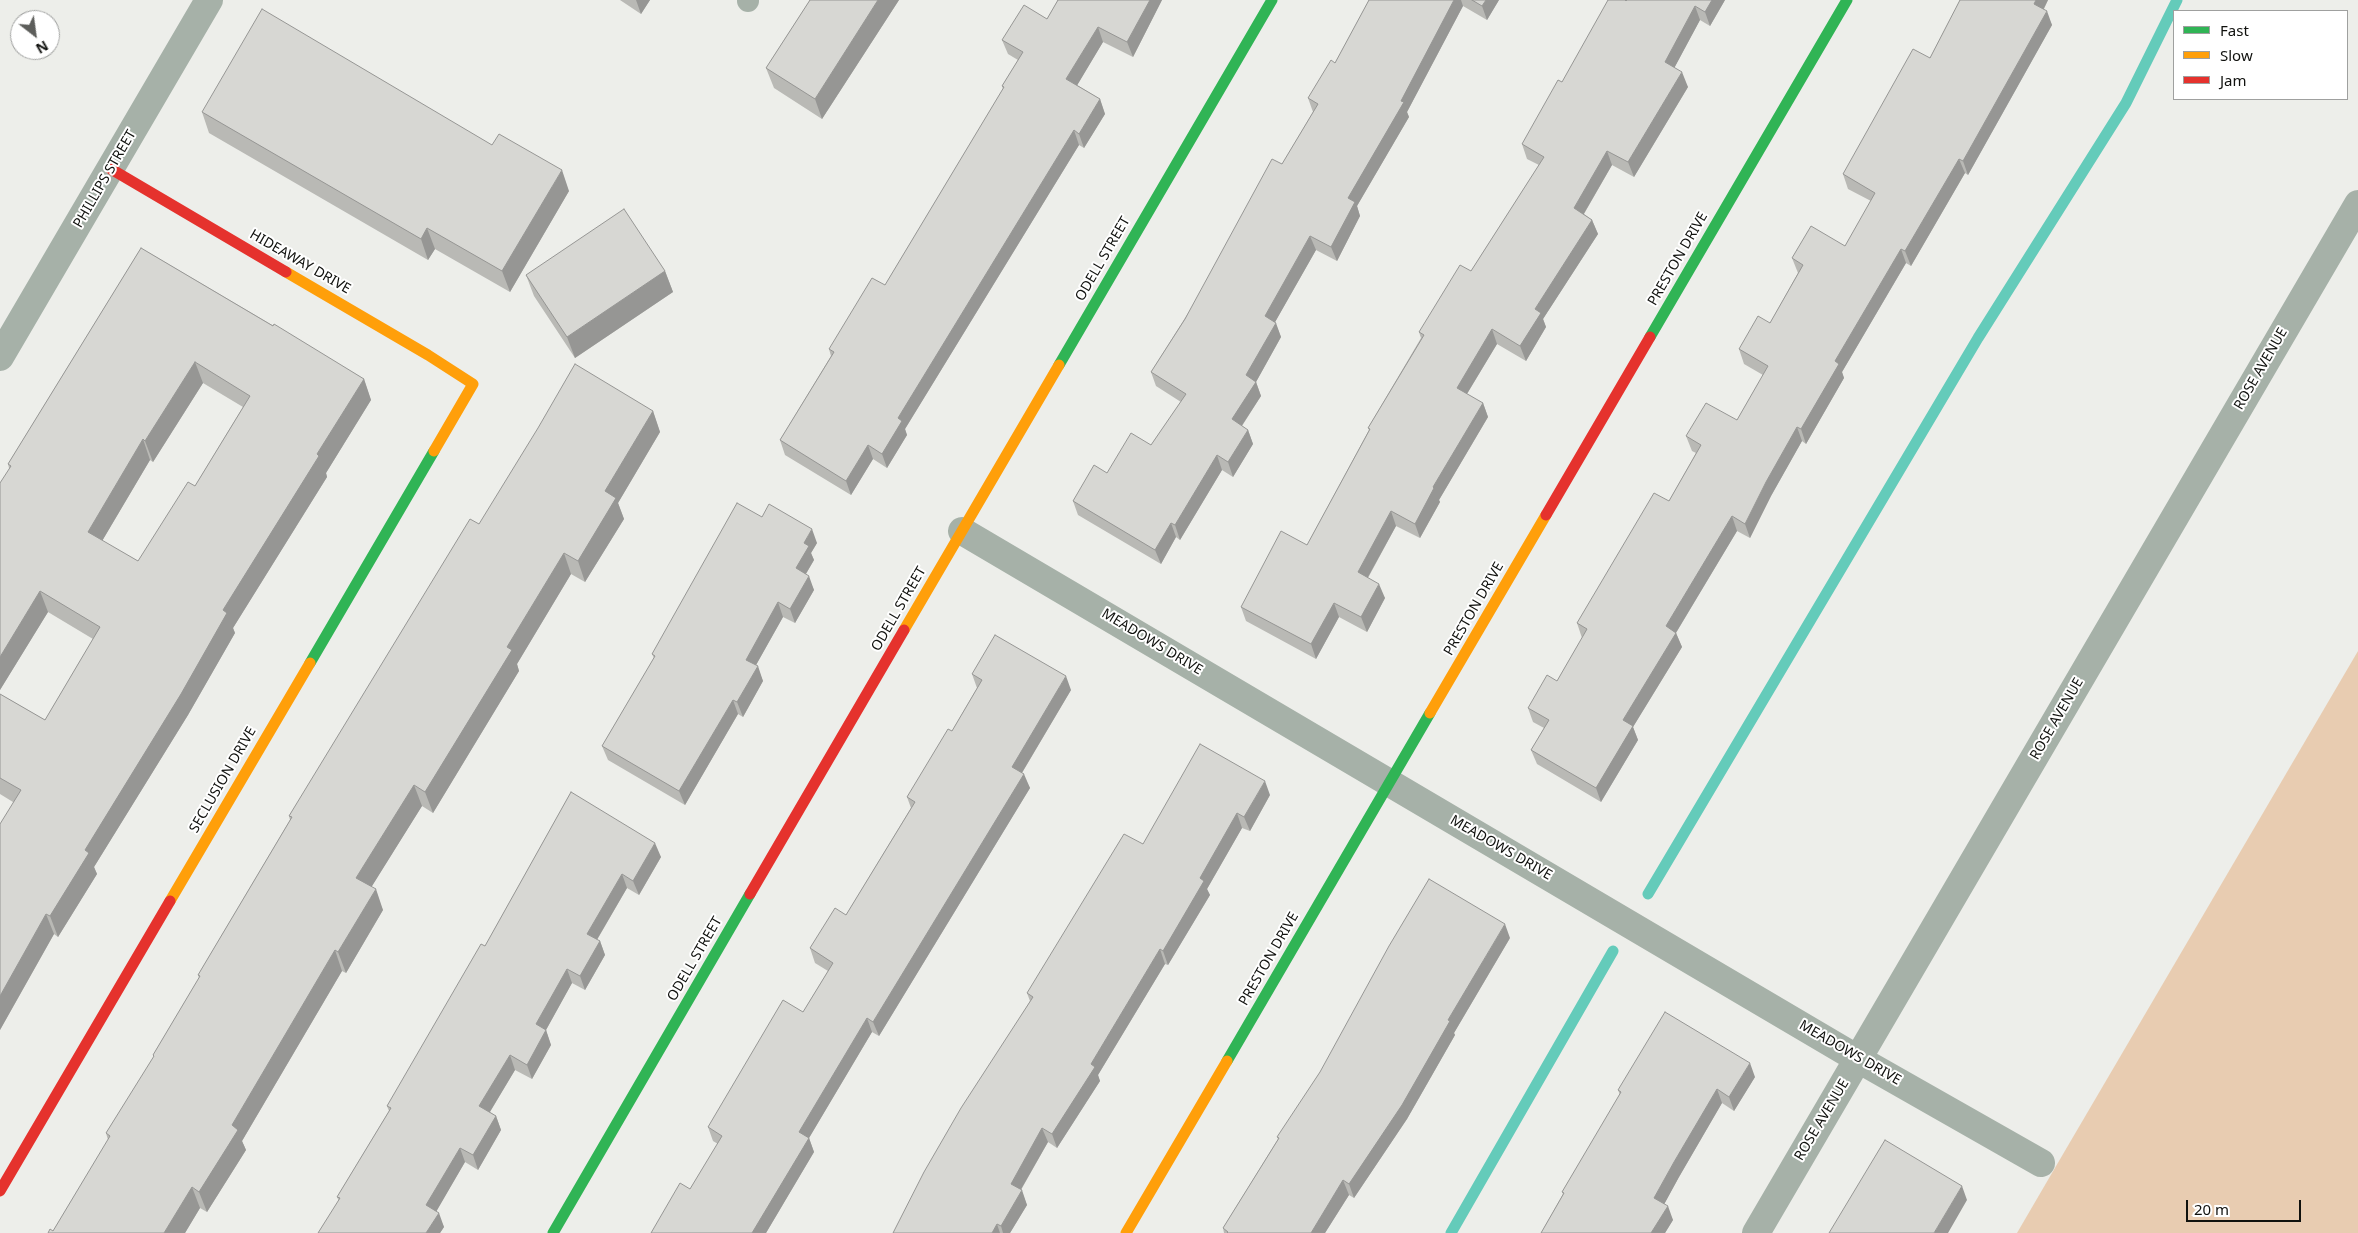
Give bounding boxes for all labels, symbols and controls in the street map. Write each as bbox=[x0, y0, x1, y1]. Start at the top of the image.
north arrow bbox=[10, 10, 60, 60]
legend bbox=[2173, 10, 2348, 100]
text: Fast bbox=[2220, 20, 2249, 40]
text: N bbox=[33, 36, 52, 59]
text: Slow bbox=[2220, 45, 2253, 65]
text: Jam bbox=[2220, 70, 2247, 90]
street label: PHILLIPS STREET bbox=[70, 127, 140, 231]
street label: PRESTON DRIVE bbox=[1644, 209, 1712, 309]
street label: ODELL STREET bbox=[1072, 214, 1134, 304]
street label: HIDEAWAY DRIVE bbox=[247, 226, 353, 298]
street label: ROSE AVENUE bbox=[2231, 325, 2291, 413]
street label: PRESTON DRIVE bbox=[1440, 559, 1508, 659]
street label: ODELL STREET bbox=[868, 564, 930, 654]
street label: MEADOWS DRIVE bbox=[1099, 605, 1205, 679]
street label: ROSE AVENUE bbox=[2027, 675, 2087, 763]
street label: SECLUSION DRIVE bbox=[186, 724, 260, 836]
street label: MEADOWS DRIVE bbox=[1447, 812, 1555, 884]
street label: PRESTON DRIVE bbox=[1235, 909, 1303, 1009]
street label: ODELL STREET bbox=[664, 914, 726, 1004]
street label: MEADOWS DRIVE bbox=[1796, 1017, 1904, 1089]
street label: ROSE AVENUE bbox=[1791, 1076, 1853, 1164]
scale bar bbox=[2188, 1190, 2303, 1222]
text: 20 m bbox=[2194, 1199, 2229, 1219]

